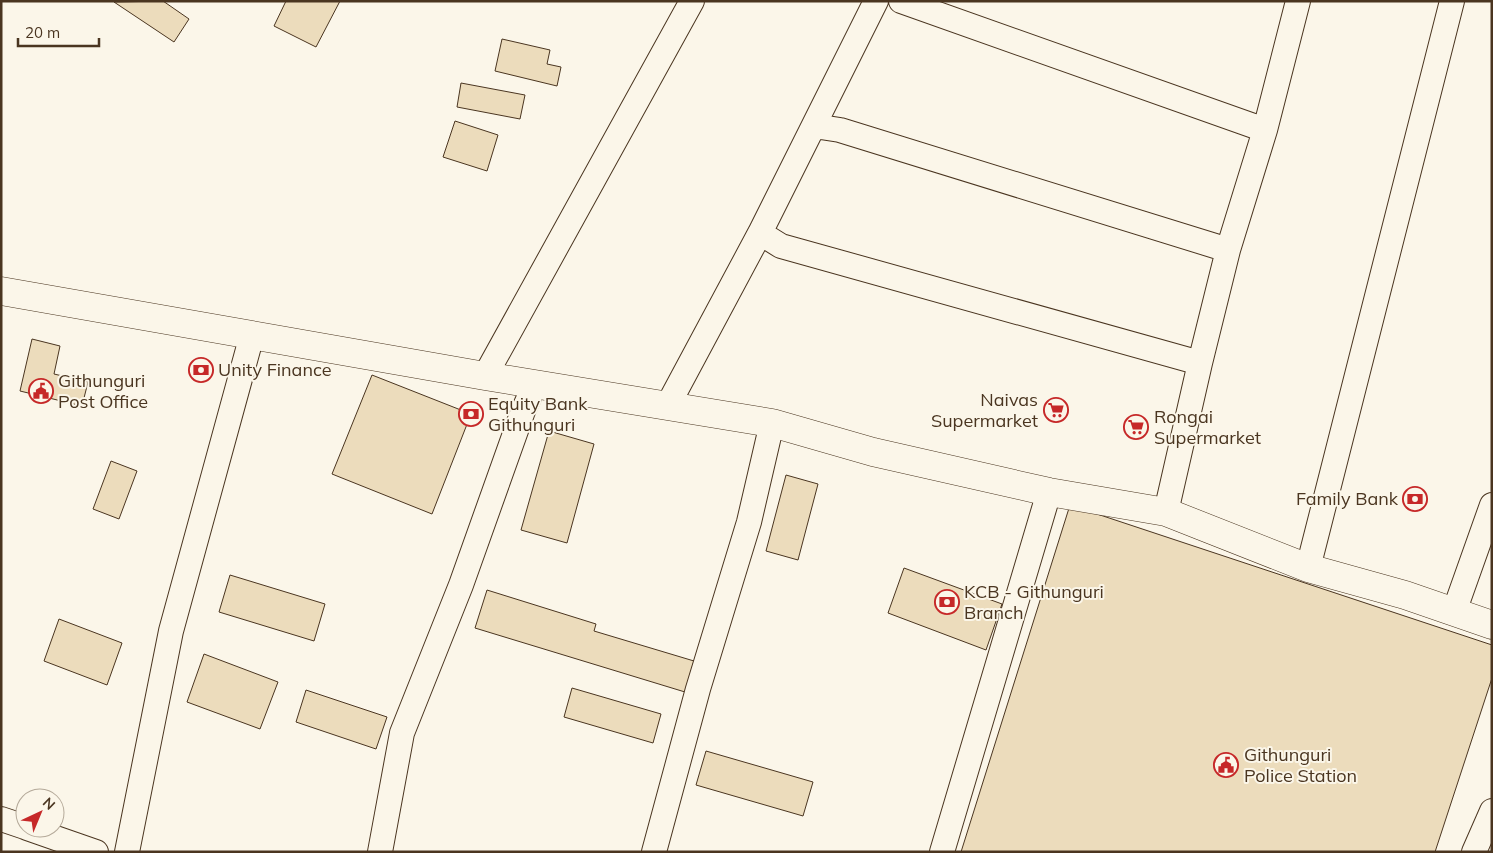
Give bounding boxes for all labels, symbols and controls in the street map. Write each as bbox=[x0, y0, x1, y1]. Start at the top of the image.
scale bar bbox=[18, 15, 99, 47]
text: 20 m bbox=[25, 23, 60, 42]
bank icon: Unity Finance bbox=[188, 357, 214, 383]
place label: Unity Finance bbox=[218, 358, 331, 381]
place label: Githunguri Post Office bbox=[58, 369, 148, 413]
public building icon: Githunguri Post Office bbox=[28, 378, 54, 404]
place label: Naivas Supermarket bbox=[931, 388, 1038, 432]
place label: Equity Bank Githunguri bbox=[488, 392, 588, 436]
supermarket icon: Naivas Supermarket bbox=[1043, 397, 1069, 423]
bank icon: Equity Bank Githunguri bbox=[458, 401, 484, 427]
place label: Rongai Supermarket bbox=[1154, 405, 1261, 449]
supermarket icon: Rongai Supermarket bbox=[1123, 414, 1149, 440]
bank icon: Family Bank bbox=[1402, 486, 1428, 512]
place label: Family Bank bbox=[1296, 487, 1399, 510]
place label: KCB - Githunguri Branch bbox=[964, 580, 1104, 624]
bank icon: KCB - Githunguri Branch bbox=[934, 589, 960, 615]
place label: Githunguri Police Station bbox=[1244, 743, 1357, 787]
public building icon: Githunguri Police Station bbox=[1213, 752, 1239, 778]
north arrow bbox=[15, 788, 65, 838]
text: N bbox=[39, 794, 59, 814]

